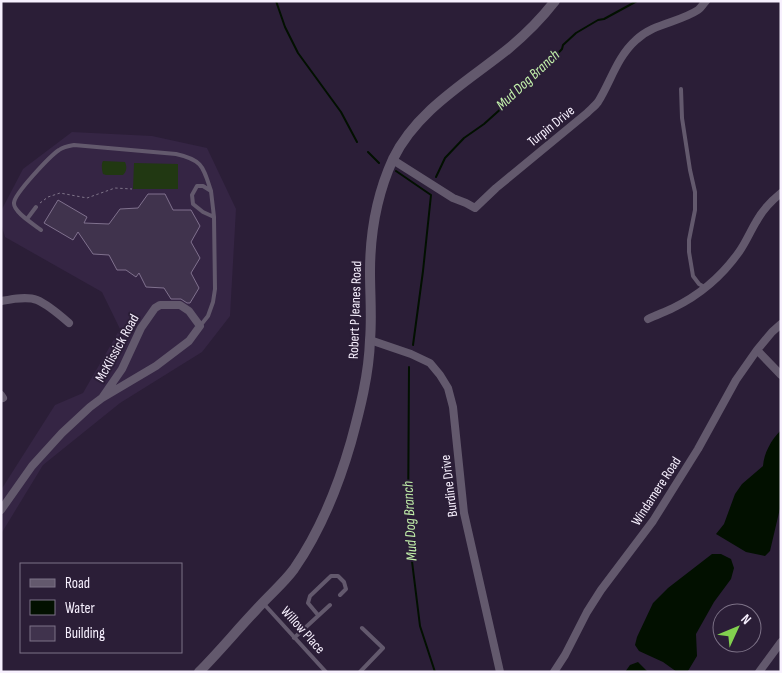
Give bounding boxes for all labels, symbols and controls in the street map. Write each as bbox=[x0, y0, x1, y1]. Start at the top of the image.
water label: Mud Dog Branch bbox=[492, 46, 564, 114]
street label: Turpin Drive bbox=[524, 102, 578, 150]
street label: Robert P Jeanes Road bbox=[345, 260, 365, 359]
street label: McKlissick Road bbox=[91, 311, 143, 385]
street label: Windamere Road bbox=[627, 453, 685, 529]
street label: Burdine Drive bbox=[437, 454, 461, 518]
water label: Mud Dog Branch bbox=[398, 480, 422, 562]
legend bbox=[20, 563, 182, 653]
text: Road bbox=[65, 574, 90, 593]
text: Water bbox=[65, 599, 96, 618]
street label: Willow Place bbox=[277, 603, 329, 657]
north arrow bbox=[712, 603, 762, 653]
text: N bbox=[737, 611, 755, 628]
text: Building bbox=[65, 624, 105, 643]

